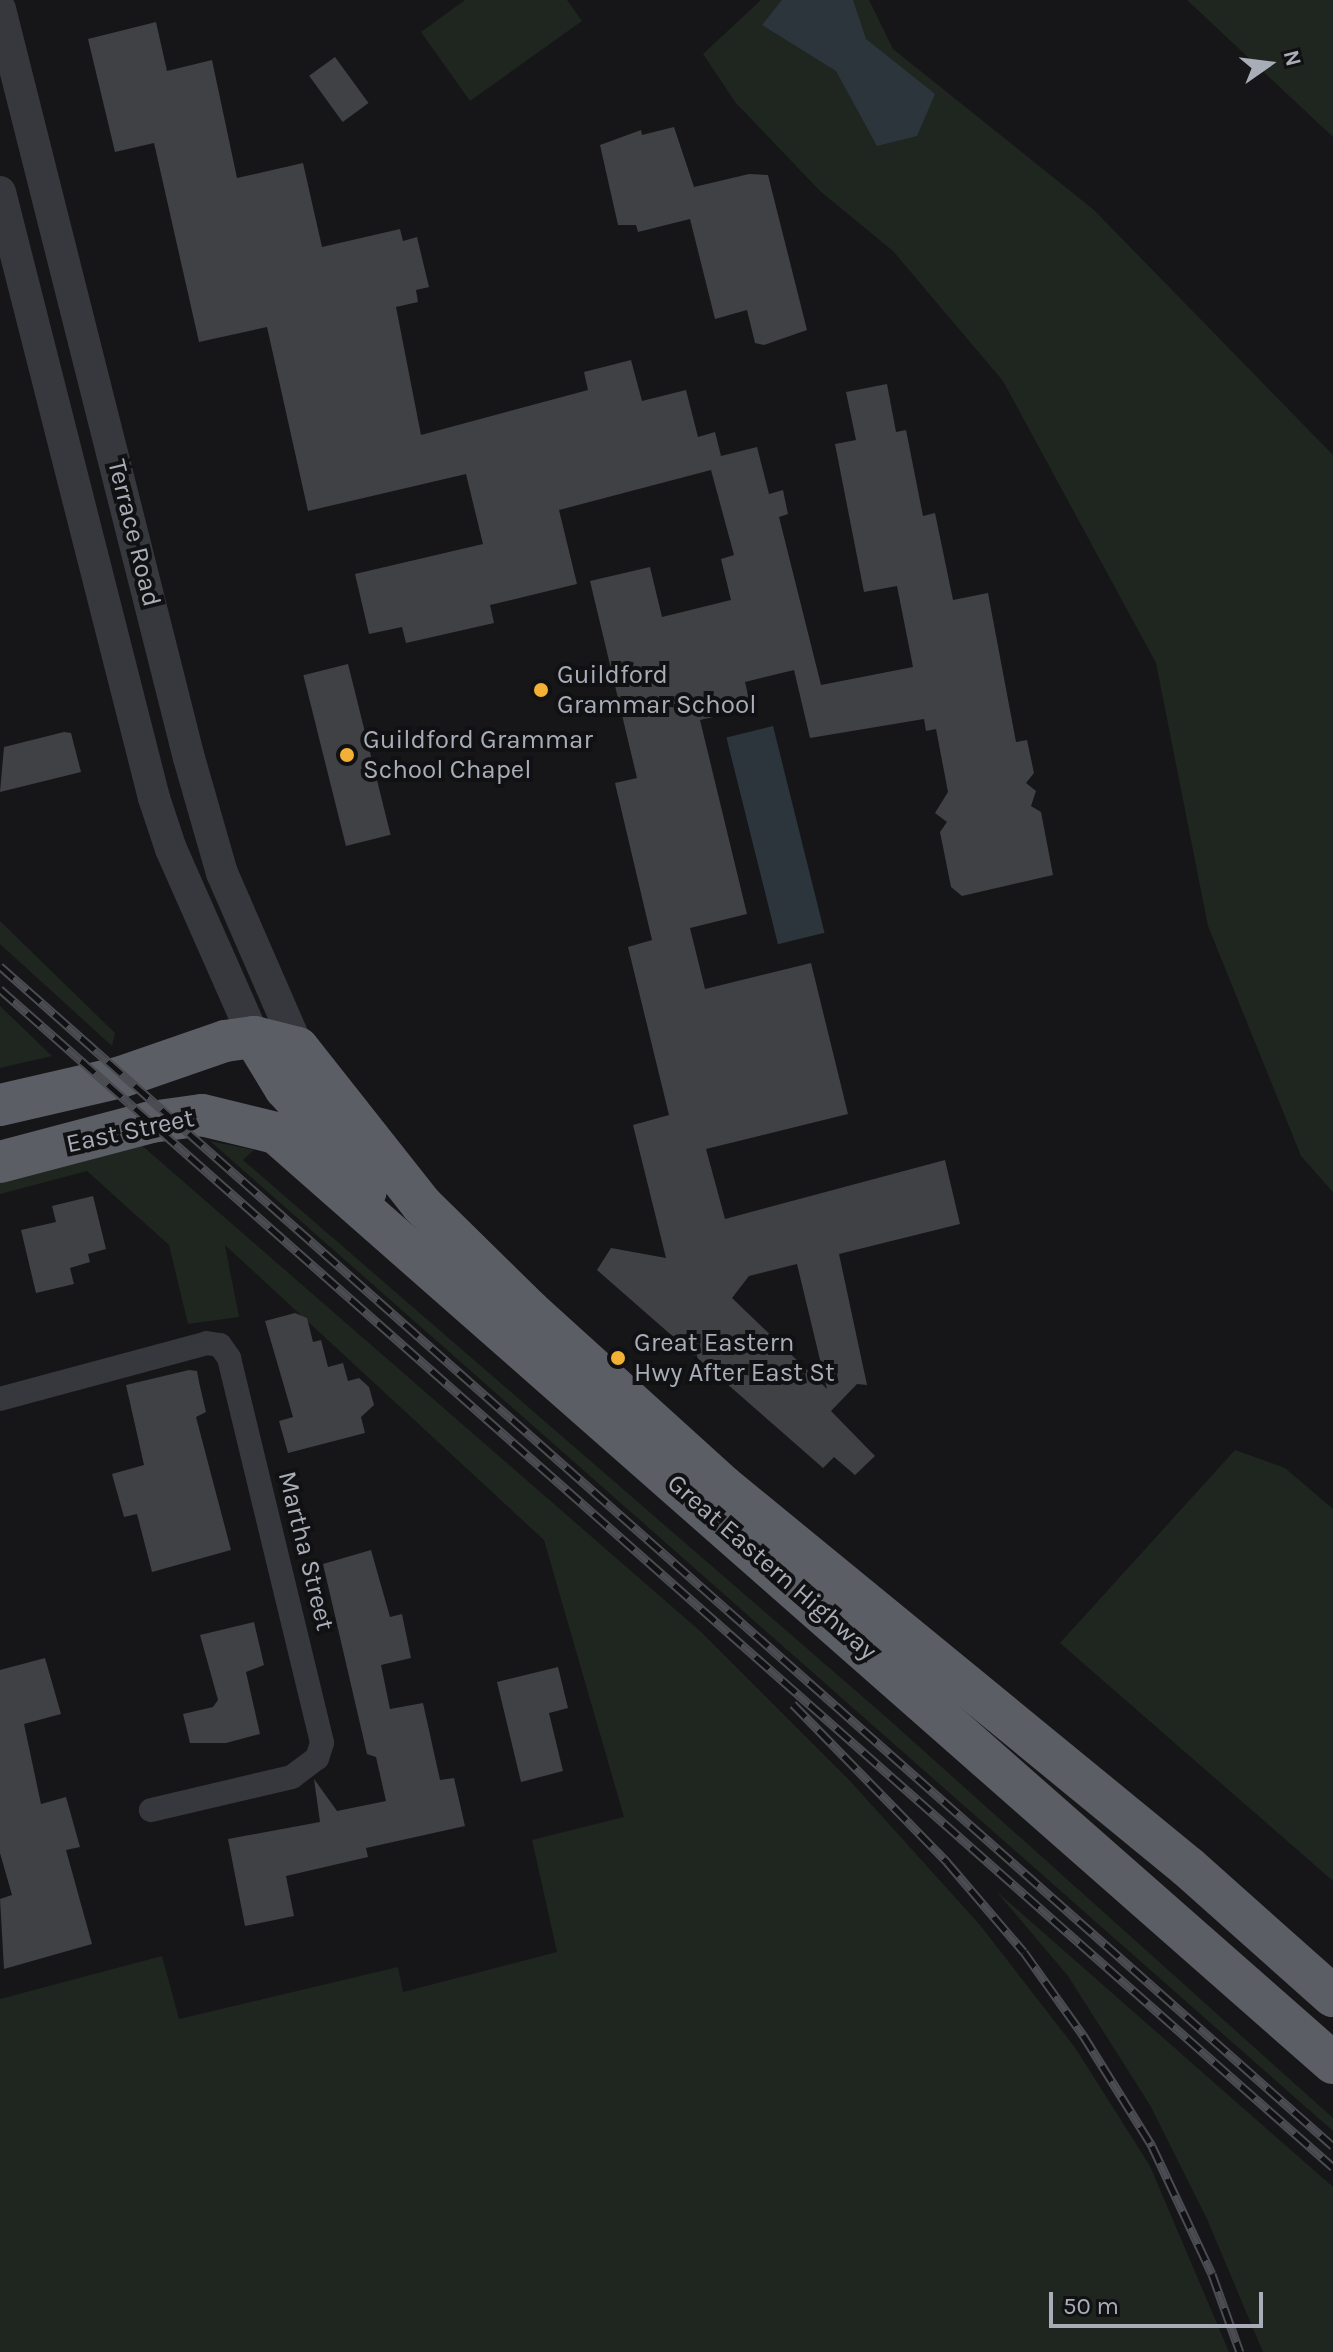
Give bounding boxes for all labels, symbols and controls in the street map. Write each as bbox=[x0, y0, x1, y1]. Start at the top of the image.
north arrow bbox=[1229, 24, 1309, 104]
text: N bbox=[1278, 47, 1307, 69]
street label: Terrace Road bbox=[101, 456, 167, 610]
place label: Guildford Grammar School bbox=[557, 659, 757, 720]
marker: Guildford Grammar School bbox=[532, 681, 550, 699]
place label: Guildford Grammar School Chapel bbox=[363, 724, 593, 786]
marker: Guildford Grammar School Chapel bbox=[338, 746, 356, 764]
street label: East Street bbox=[63, 1102, 197, 1160]
place label: Great Eastern Hwy After East St bbox=[634, 1327, 835, 1388]
marker: Great Eastern Hwy After East St bbox=[609, 1349, 627, 1367]
street label: Great Eastern Highway bbox=[661, 1467, 883, 1667]
street label: Martha Street bbox=[271, 1468, 341, 1634]
scale bar bbox=[1053, 2276, 1267, 2326]
text: 50 m bbox=[1063, 2292, 1119, 2320]

